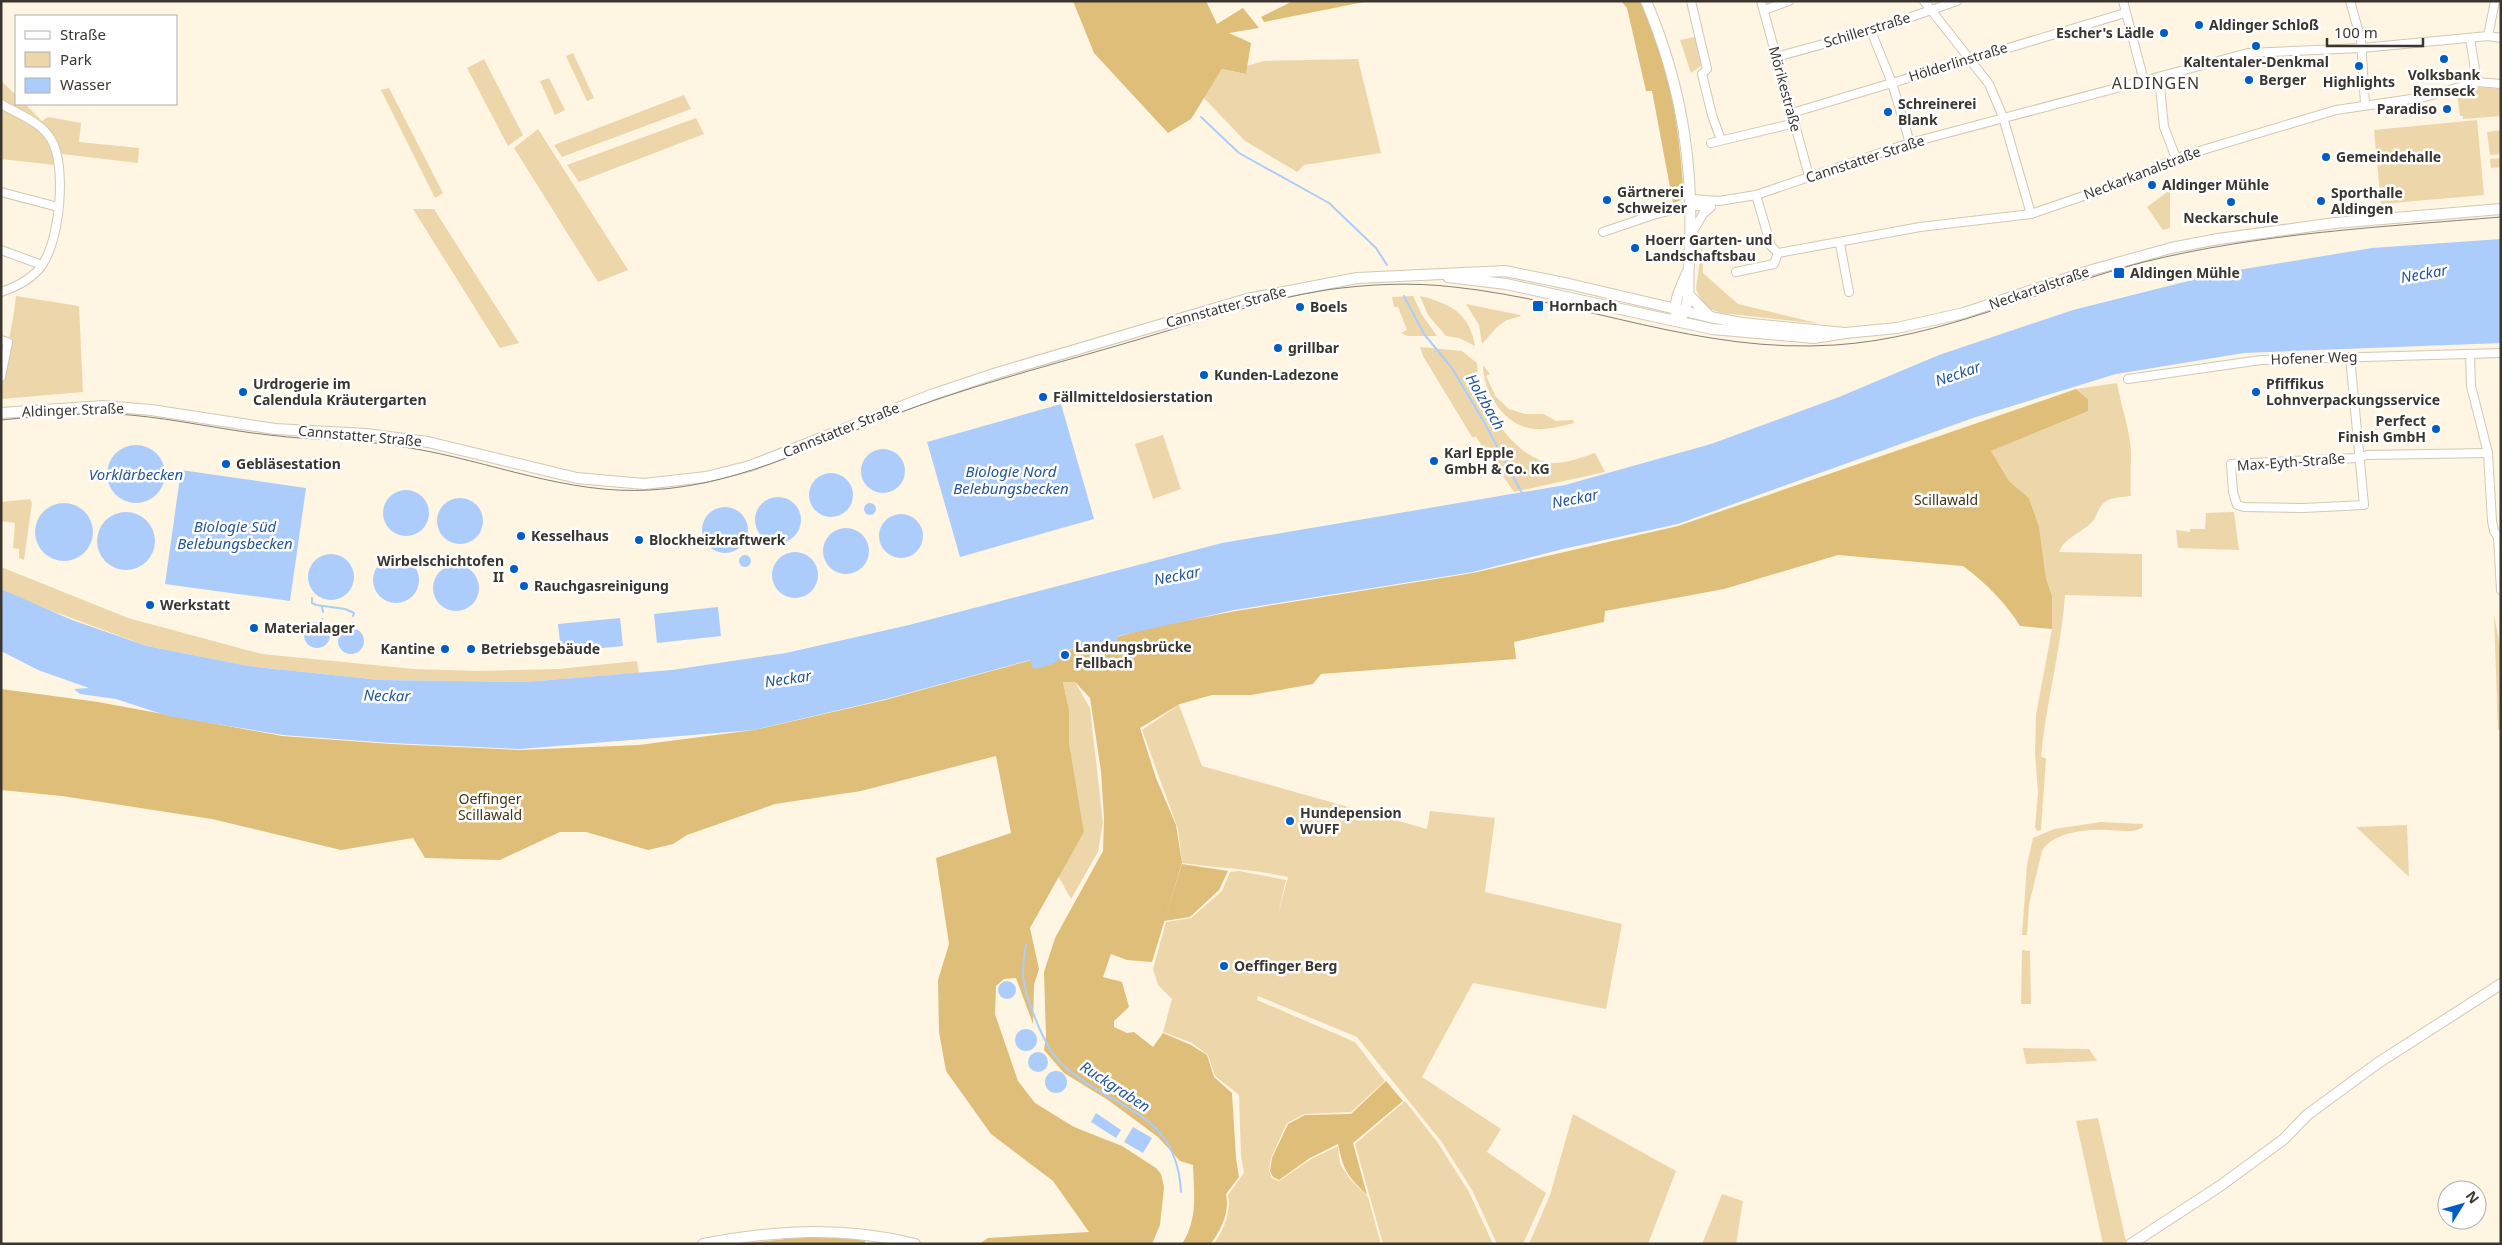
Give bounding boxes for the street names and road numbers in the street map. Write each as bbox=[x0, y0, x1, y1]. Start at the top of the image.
street label: Schillerstraße bbox=[1821, 7, 1912, 52]
street label: Hölderlinstraße bbox=[1906, 37, 2010, 86]
street label: Mörikestraße bbox=[1765, 44, 1806, 134]
street label: Cannstatter Straße bbox=[1803, 130, 1927, 187]
street label: Neckarkanalstraße bbox=[2081, 141, 2203, 204]
street label: Neckartalstraße bbox=[1986, 261, 2092, 314]
street label: Cannstatter Straße bbox=[1164, 281, 1288, 332]
street label: Hofener Weg bbox=[2270, 346, 2358, 369]
street label: Cannstatter Straße bbox=[780, 397, 902, 462]
street label: Aldinger Straße bbox=[22, 398, 124, 421]
street label: Cannstatter Straße bbox=[298, 421, 423, 450]
street label: Max-Eyth-Straße bbox=[2236, 448, 2346, 475]

